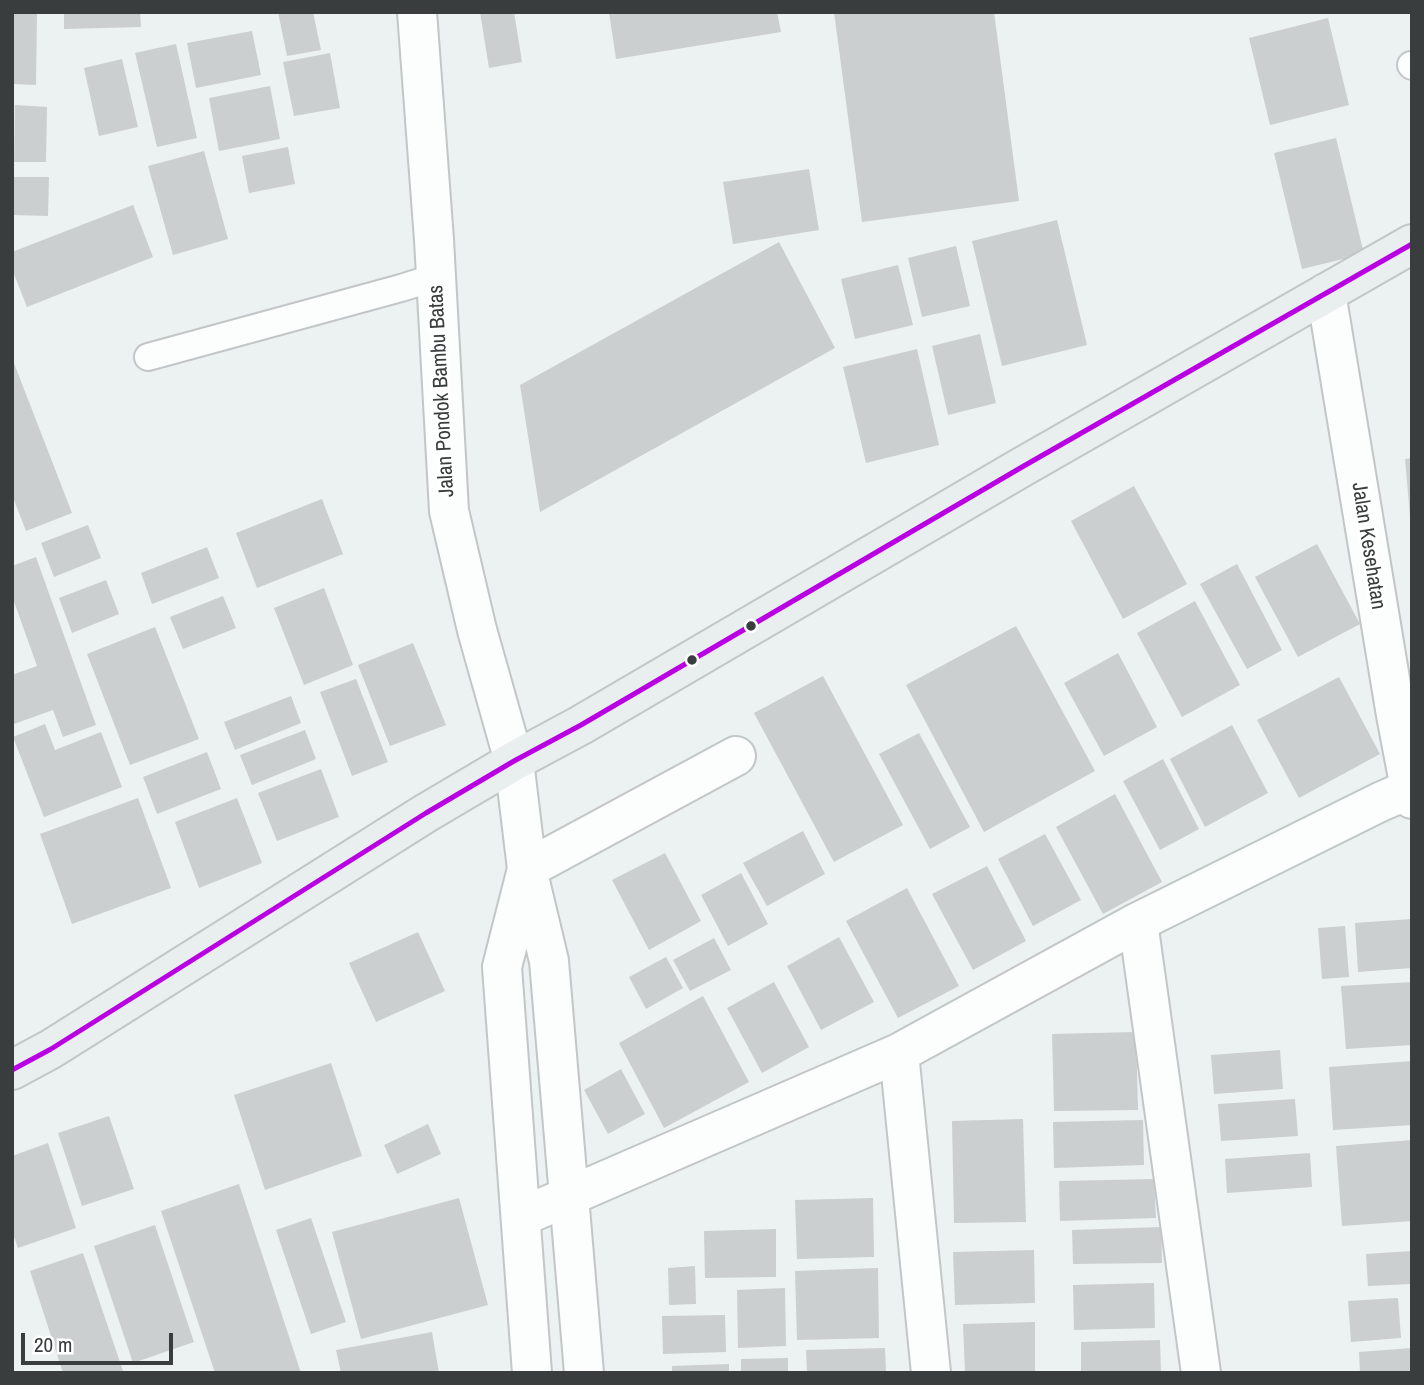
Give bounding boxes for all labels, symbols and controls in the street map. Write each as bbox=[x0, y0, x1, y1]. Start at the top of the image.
street label: Jalan Pondok Bambu Batas bbox=[424, 284, 460, 498]
street label: Jalan Kesehatan bbox=[1346, 481, 1390, 611]
unlabelled marker bbox=[744, 619, 758, 633]
unlabelled marker bbox=[685, 653, 699, 667]
scale bar bbox=[24, 1318, 177, 1362]
text: 20 m bbox=[34, 1330, 72, 1359]

